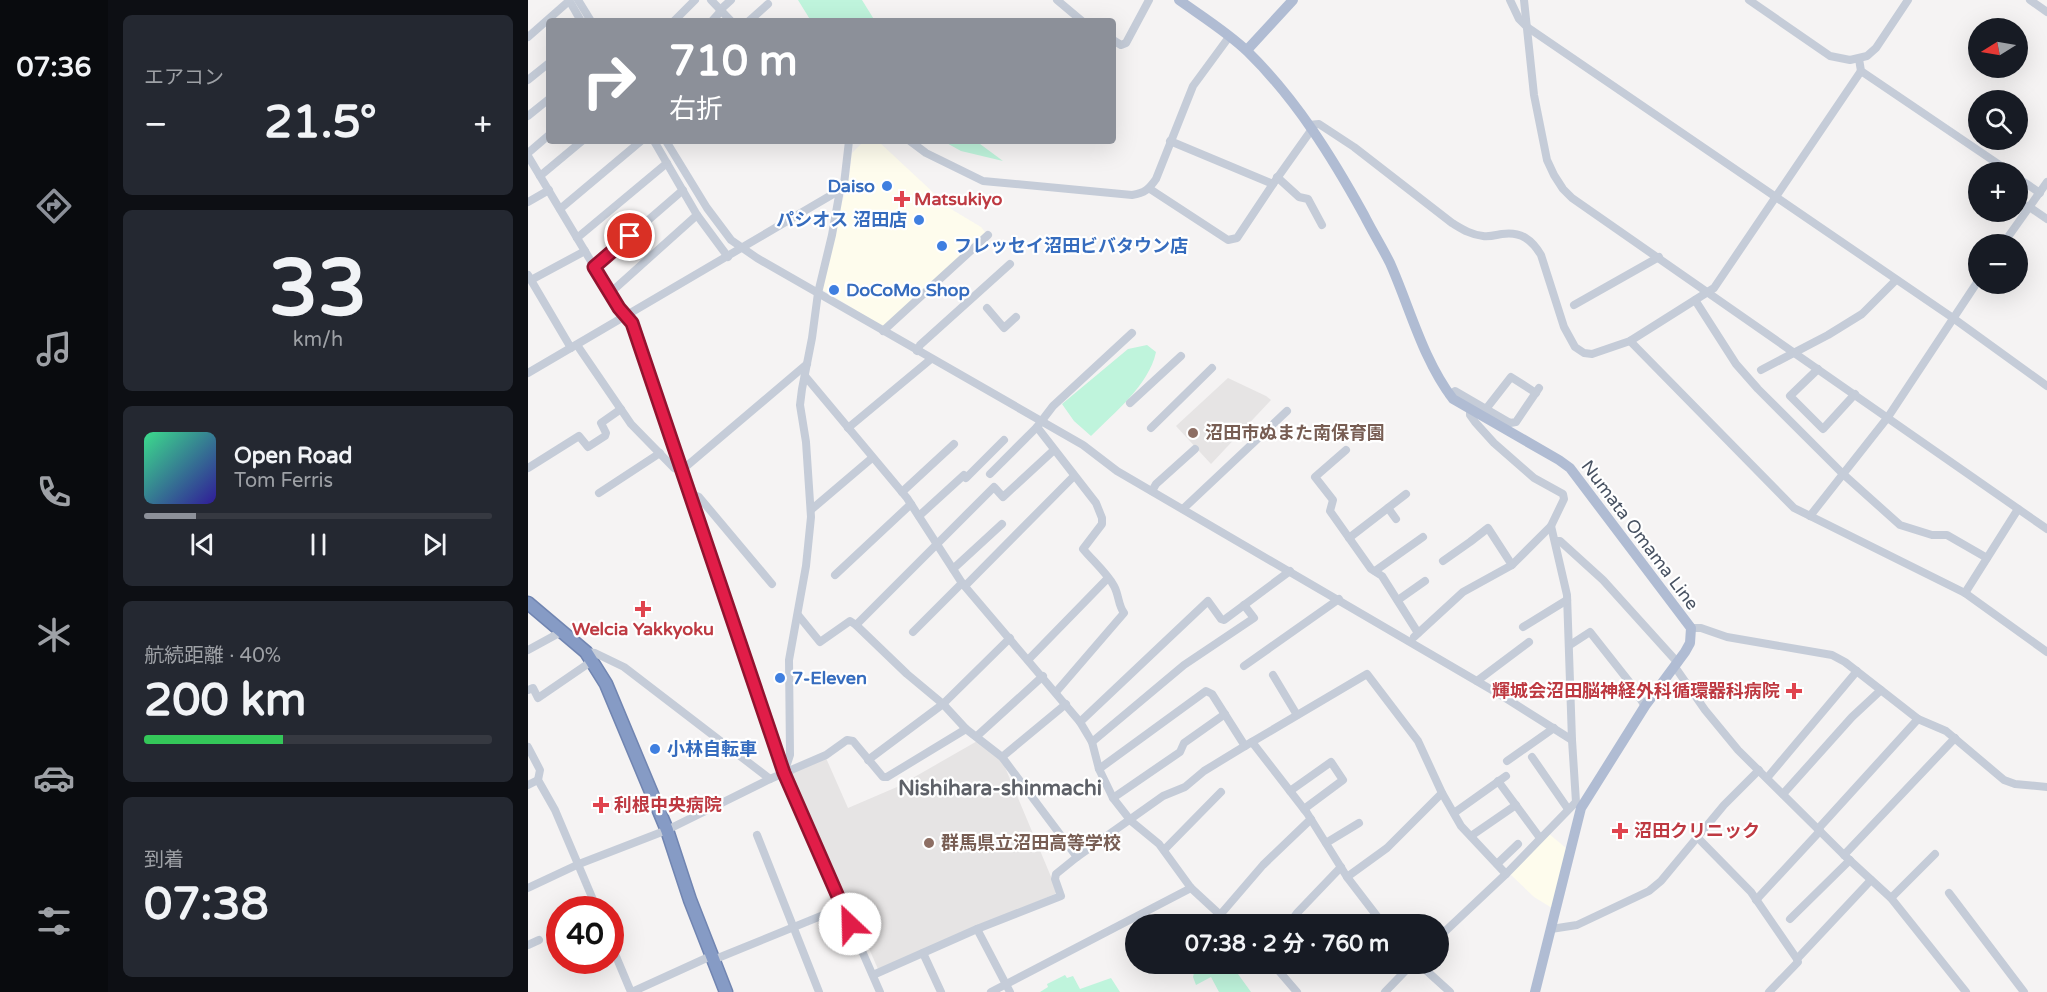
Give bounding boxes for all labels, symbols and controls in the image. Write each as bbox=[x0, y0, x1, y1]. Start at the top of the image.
north arrow bbox=[1968, 18, 2028, 78]
map controls bbox=[1968, 18, 2028, 294]
text: 710 m bbox=[669, 36, 798, 87]
icon: right bbox=[570, 42, 648, 120]
text: 07:36 bbox=[17, 51, 91, 84]
text: エアコン bbox=[144, 66, 224, 90]
button: search bbox=[1968, 90, 2028, 150]
text: 右折 bbox=[669, 93, 723, 126]
text: 21.5° bbox=[264, 96, 377, 150]
text: − bbox=[144, 105, 168, 144]
text: + bbox=[473, 105, 492, 144]
button: + bbox=[1968, 162, 2028, 222]
place label: Daiso bbox=[827, 175, 875, 197]
marker: Daiso bbox=[880, 179, 894, 193]
icon: directions bbox=[33, 185, 75, 227]
place label: Matsukiyo bbox=[914, 188, 1003, 210]
marker: Matsukiyo bbox=[895, 192, 909, 206]
place label: パシオス 沼田店 bbox=[776, 209, 907, 231]
pin bbox=[604, 210, 655, 261]
marker: パシオス 沼田店 bbox=[912, 213, 926, 227]
icon: arrive bbox=[613, 219, 646, 252]
button: − bbox=[1968, 234, 2028, 294]
place label: フレッセイ沼田ビバタウン店 bbox=[954, 235, 1188, 257]
marker: フレッセイ沼田ビバタウン店 bbox=[935, 239, 949, 253]
text: 33 bbox=[269, 242, 367, 336]
place label: DoCoMo Shop bbox=[846, 279, 970, 301]
marker: DoCoMo Shop bbox=[827, 283, 841, 297]
icon: music bbox=[33, 328, 75, 370]
text: km/h bbox=[293, 328, 343, 352]
place label: 沼田市ぬまた南保育園 bbox=[1205, 422, 1385, 444]
marker: 沼田市ぬまた南保育園 bbox=[1186, 426, 1200, 440]
text: Open Road bbox=[234, 443, 352, 469]
street label: Numata Omama Line bbox=[1577, 456, 1703, 614]
text: Tom Ferris bbox=[234, 469, 333, 493]
icon: phone bbox=[33, 471, 75, 513]
icon: previous bbox=[186, 528, 219, 561]
icon: pause bbox=[302, 528, 335, 561]
icon: next bbox=[418, 528, 451, 561]
marker: Welcia Yakkyoku bbox=[636, 602, 650, 616]
icon: climate bbox=[33, 614, 75, 656]
place label: Welcia Yakkyoku bbox=[572, 618, 714, 640]
text: 航続距離 · 40% bbox=[144, 644, 281, 668]
place label: 7-Eleven bbox=[792, 667, 867, 689]
marker: 7-Eleven bbox=[773, 671, 787, 685]
text: 200 km bbox=[144, 674, 306, 728]
place label: 輝城会沼田脳神経外科循環器科病院 bbox=[1492, 680, 1780, 702]
marker: 輝城会沼田脳神経外科循環器科病院 bbox=[1785, 682, 1803, 700]
place label: 小林自転車 bbox=[667, 738, 757, 760]
marker: 小林自転車 bbox=[648, 742, 662, 756]
icon: car bbox=[33, 757, 75, 799]
district label: Nishihara-shinmachi bbox=[898, 776, 1102, 801]
place label: 利根中央病院 bbox=[614, 794, 722, 816]
marker: 利根中央病院 bbox=[592, 796, 610, 814]
place label: 沼田クリニック bbox=[1634, 820, 1760, 842]
marker: 沼田クリニック bbox=[1611, 822, 1629, 840]
place label: 群馬県立沼田高等学校 bbox=[941, 832, 1121, 854]
marker: 群馬県立沼田高等学校 bbox=[922, 836, 936, 850]
text: 到着 bbox=[144, 848, 184, 872]
text: 07:38 bbox=[144, 878, 269, 932]
position arrow bbox=[818, 892, 882, 956]
speed limit sign: 40 bbox=[546, 896, 624, 974]
icon: filters bbox=[33, 900, 75, 942]
text: 07:38 · 2 分 · 760 m bbox=[1185, 931, 1389, 957]

